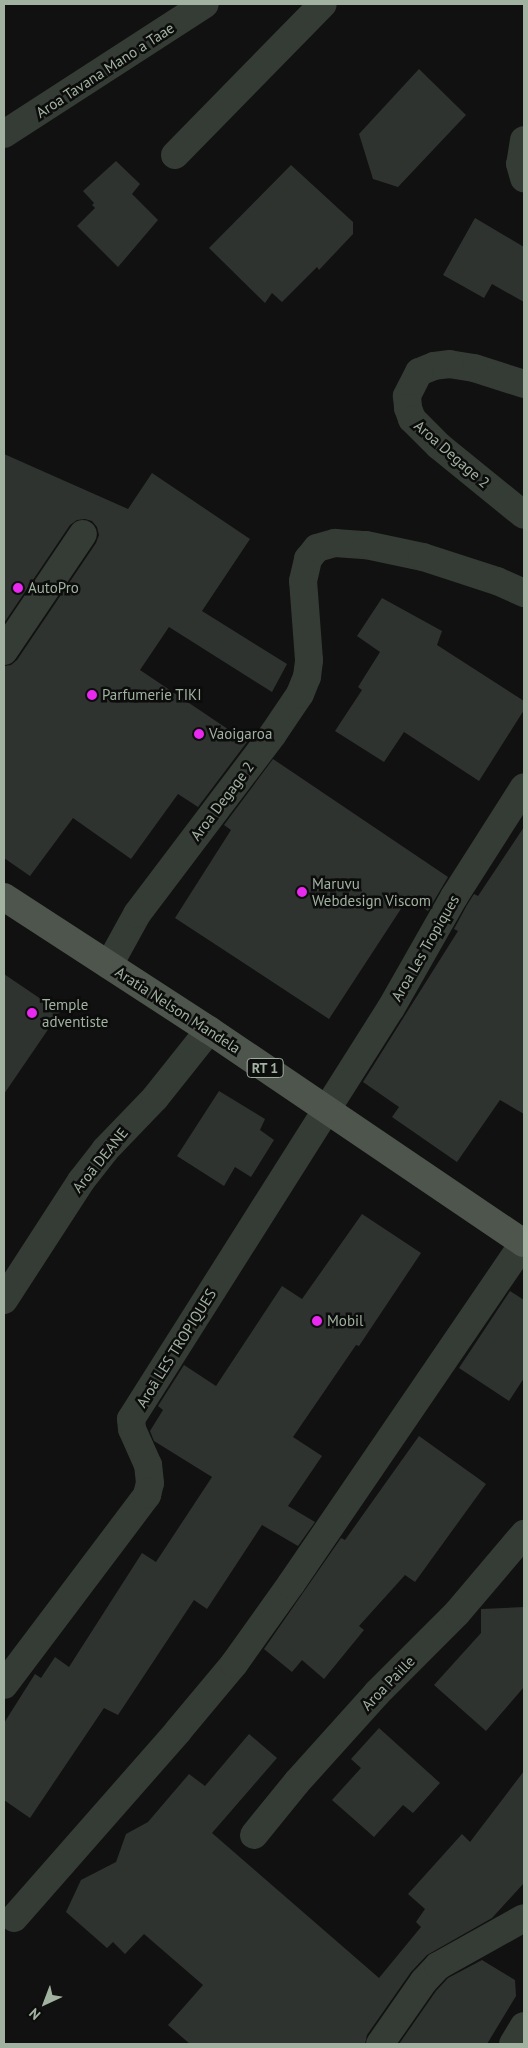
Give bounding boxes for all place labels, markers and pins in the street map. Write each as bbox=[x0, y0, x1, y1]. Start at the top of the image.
place label: AutoPro bbox=[28, 579, 79, 597]
marker: AutoPro bbox=[12, 582, 24, 594]
place label: Parfumerie TIKI bbox=[102, 686, 202, 704]
marker: Parfumerie TIKI bbox=[86, 689, 98, 701]
place label: Vaoigaroa bbox=[209, 725, 272, 743]
marker: Vaoigaroa bbox=[193, 728, 205, 740]
place label: Maruvu Webdesign Viscom bbox=[312, 874, 431, 909]
marker: Maruvu Webdesign Viscom bbox=[296, 886, 308, 898]
place label: Temple adventiste bbox=[42, 995, 108, 1030]
marker: Temple adventiste bbox=[26, 1007, 38, 1019]
place label: Mobil bbox=[327, 1312, 363, 1330]
marker: Mobil bbox=[311, 1315, 323, 1327]

